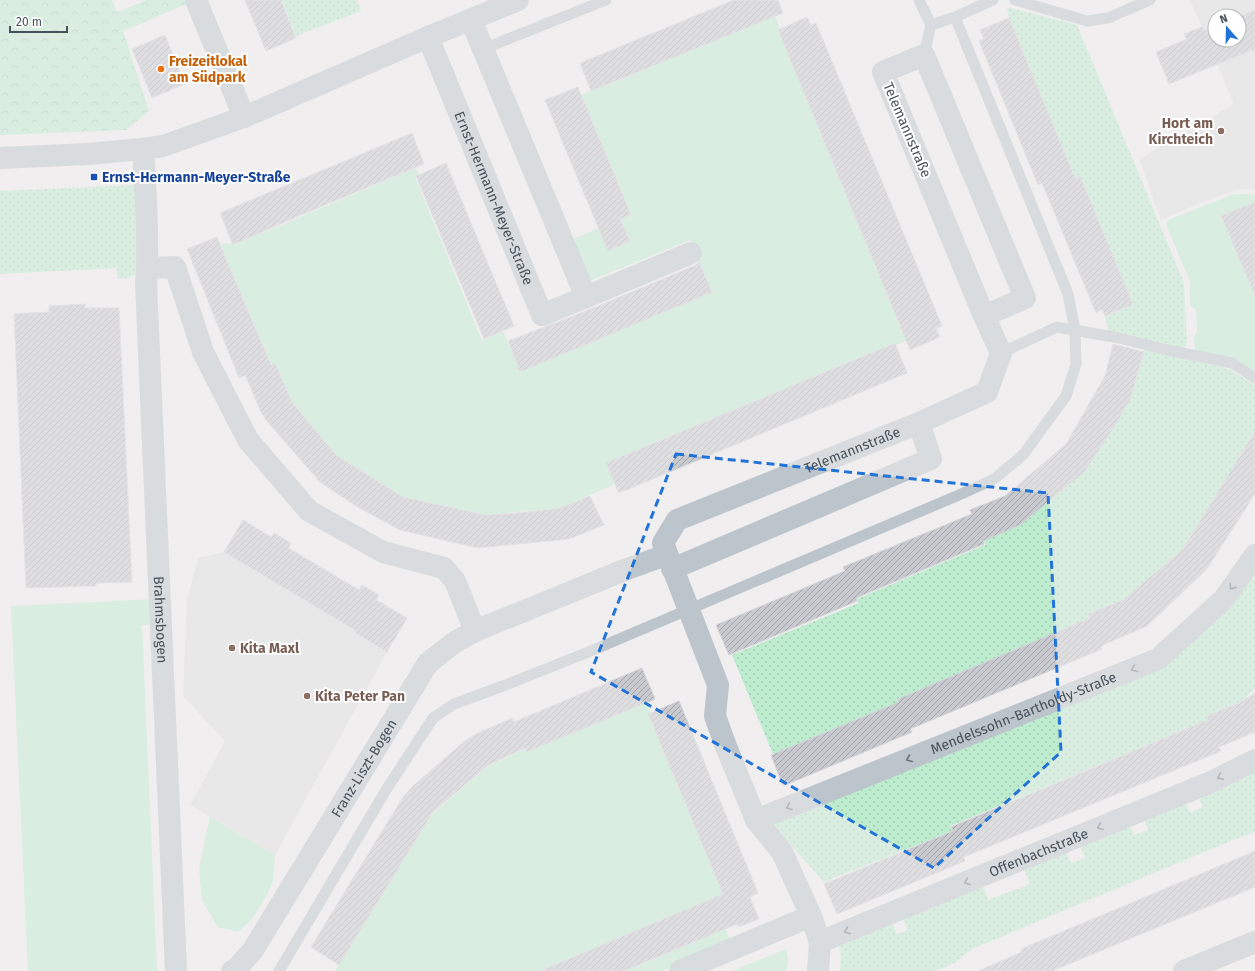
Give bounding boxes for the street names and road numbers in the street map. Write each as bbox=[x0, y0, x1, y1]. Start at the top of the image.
street label: Telemannstraße bbox=[879, 80, 935, 180]
street label: Ernst-Hermann-Meyer-Straße bbox=[451, 109, 537, 287]
street label: Telemannstraße bbox=[802, 423, 903, 477]
street label: Brahmsbogen bbox=[150, 576, 171, 663]
street label: Mendelssohn-Bartholdy-Straße bbox=[928, 668, 1119, 758]
street label: Franz-Liszt-Bogen bbox=[328, 716, 400, 820]
street label: Offenbachstraße bbox=[986, 825, 1091, 880]

